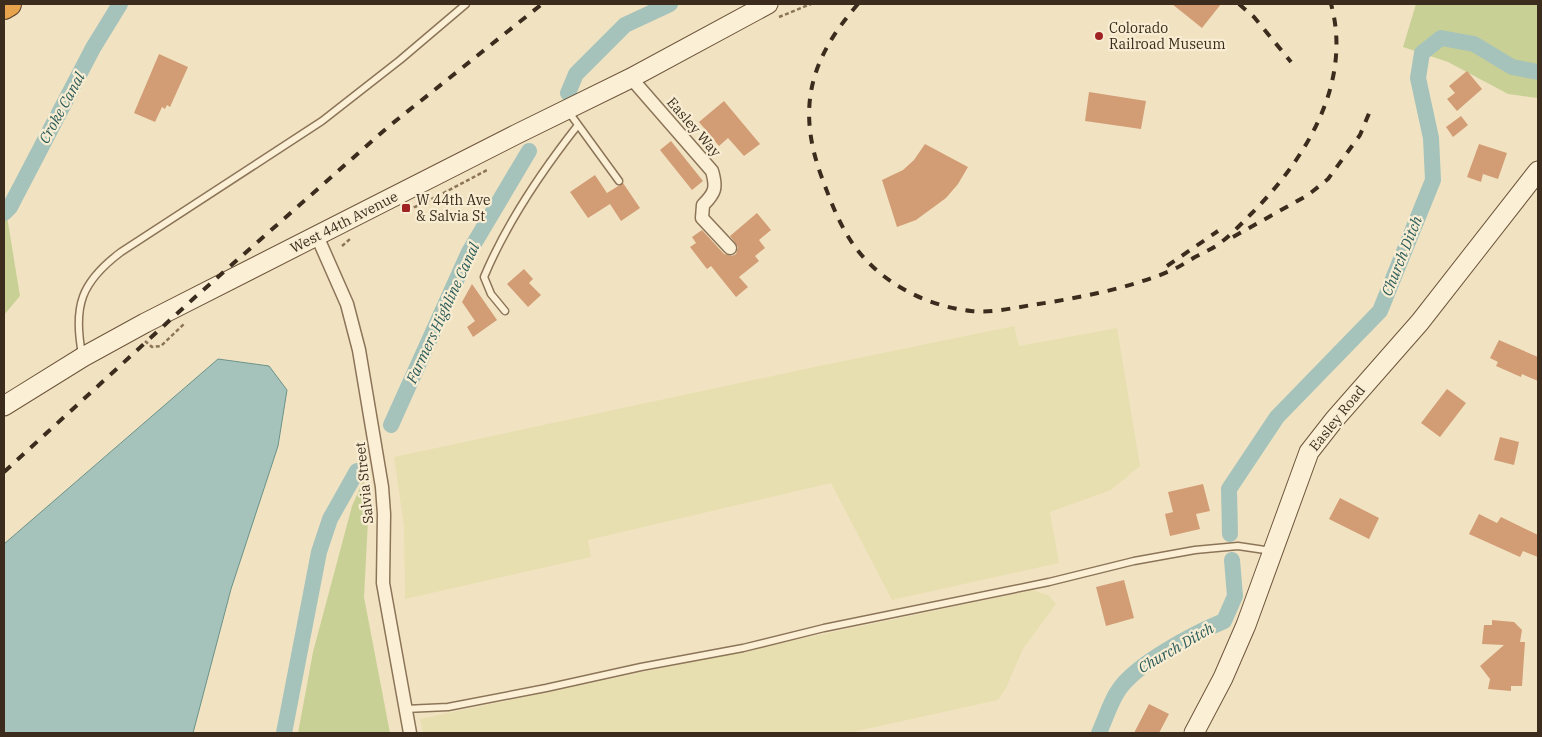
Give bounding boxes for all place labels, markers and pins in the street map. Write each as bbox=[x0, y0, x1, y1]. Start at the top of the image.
place label: Colorado Railroad Museum bbox=[1109, 19, 1226, 53]
marker: Colorado Railroad Museum bbox=[1093, 30, 1105, 42]
place label: W 44th Ave & Salvia St bbox=[416, 191, 491, 225]
marker: W 44th Ave & Salvia St bbox=[400, 202, 412, 214]

